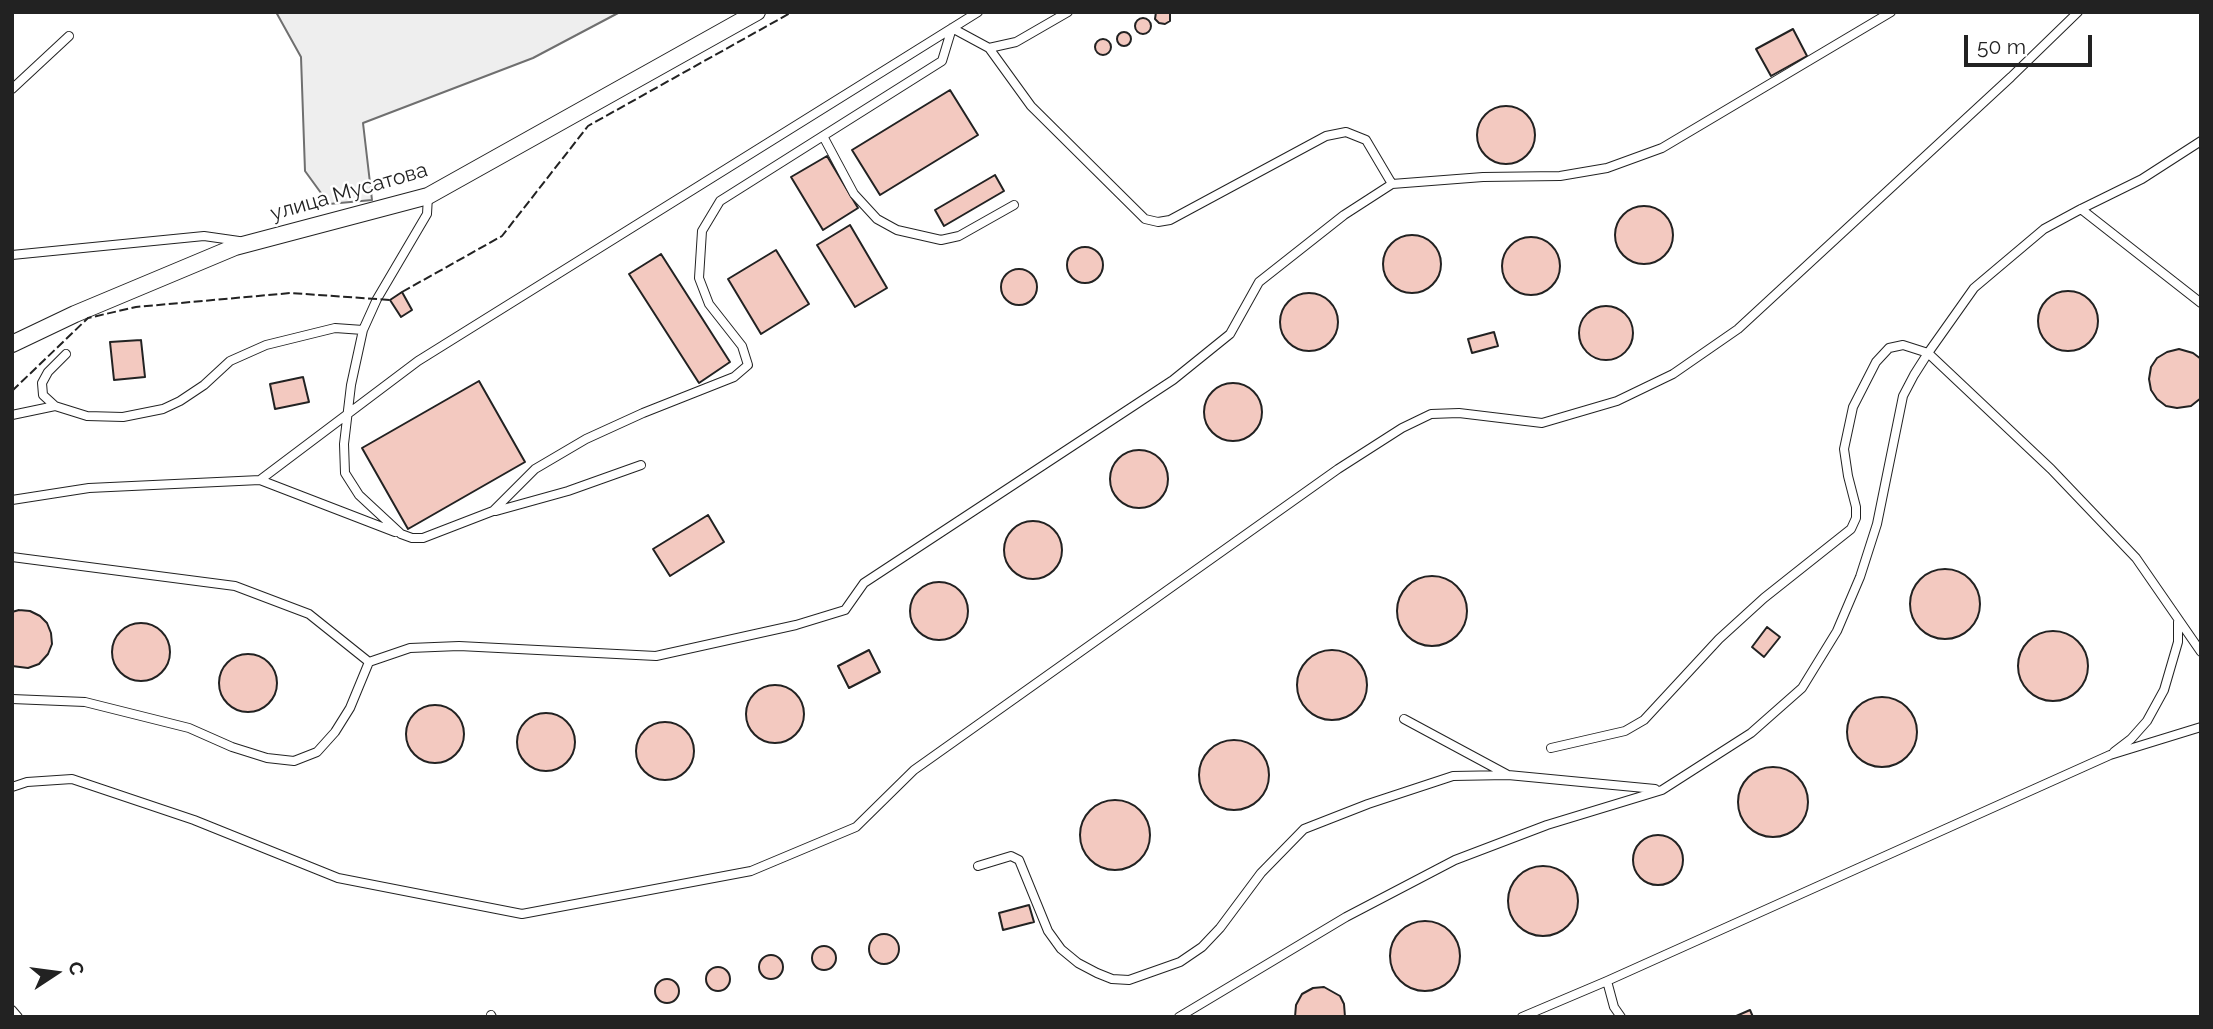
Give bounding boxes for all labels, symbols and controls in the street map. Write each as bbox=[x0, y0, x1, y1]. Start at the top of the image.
scale bar bbox=[1968, 21, 2096, 65]
text: 50 m bbox=[1977, 34, 2026, 59]
street label: улица Мусатова bbox=[268, 158, 430, 226]
north arrow bbox=[21, 938, 91, 1008]
text: С bbox=[64, 959, 89, 977]

